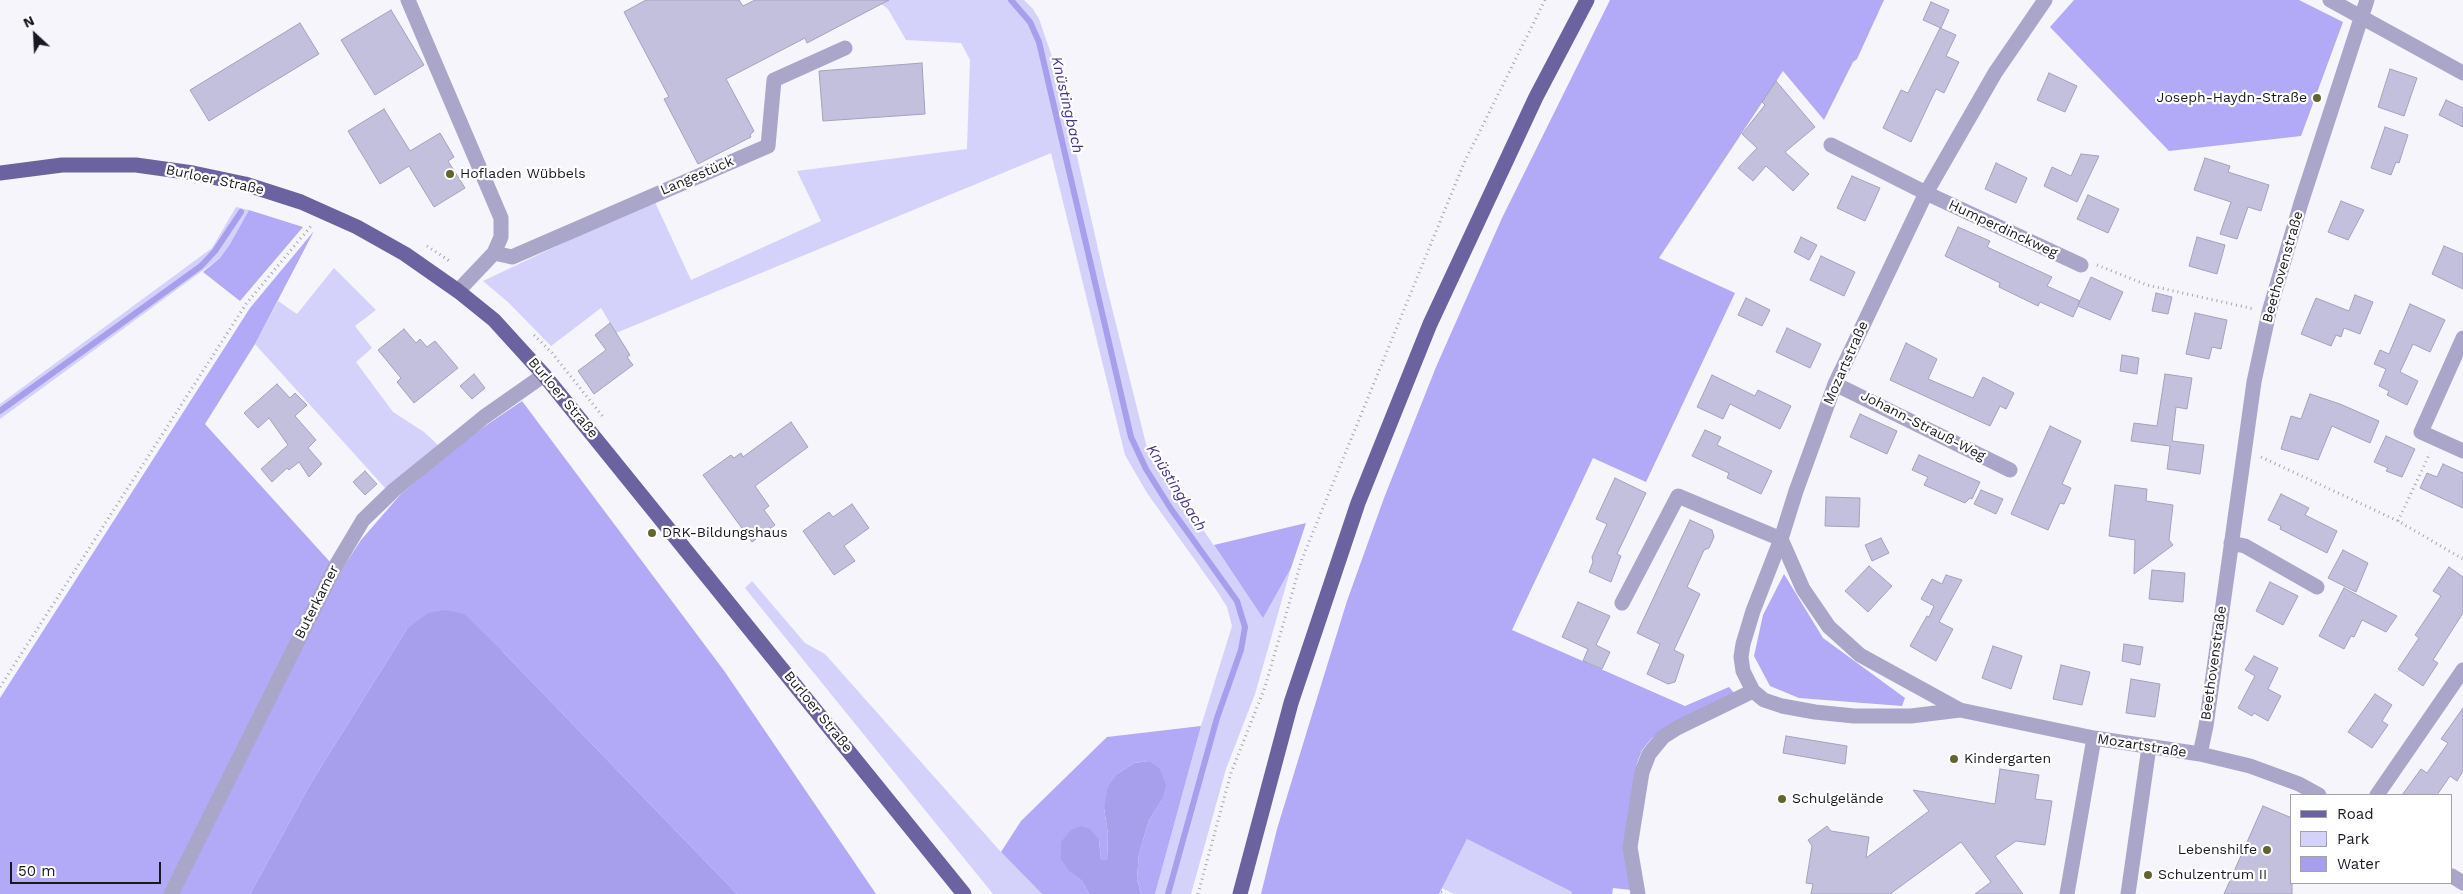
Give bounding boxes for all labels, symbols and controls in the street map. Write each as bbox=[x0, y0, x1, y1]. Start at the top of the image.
north arrow bbox=[10, 10, 60, 60]
text: N bbox=[21, 12, 37, 31]
water label: Knüstingbach bbox=[1047, 55, 1087, 155]
place label: Joseph-Haydn-Straße bbox=[2157, 90, 2307, 106]
marker: Joseph-Haydn-Straße bbox=[2311, 92, 2323, 104]
street label: Langestück bbox=[658, 153, 736, 199]
street label: Burloer Straße bbox=[164, 161, 266, 199]
place label: Hofladen Wübbels bbox=[460, 166, 586, 182]
marker: Hofladen Wübbels bbox=[444, 168, 456, 180]
street label: Humperdinckweg bbox=[1946, 196, 2060, 262]
street label: Beethovenstraße bbox=[2259, 209, 2307, 325]
street label: Mozartstraße bbox=[1820, 318, 1872, 408]
street label: Burloer Straße bbox=[525, 354, 601, 442]
street label: Johann-Strauß-Weg bbox=[1858, 387, 1988, 465]
water label: Knüstingbach bbox=[1142, 441, 1210, 535]
place label: DRK-Bildungshaus bbox=[662, 525, 788, 541]
marker: DRK-Bildungshaus bbox=[646, 527, 658, 539]
street label: Buterkamer bbox=[291, 562, 343, 642]
street label: Beethovenstraße bbox=[2198, 605, 2230, 721]
street label: Burloer Straße bbox=[780, 668, 856, 756]
street label: Mozartstraße bbox=[2096, 731, 2188, 761]
place label: Kindergarten bbox=[1964, 751, 2051, 767]
marker: Kindergarten bbox=[1948, 753, 1960, 765]
place label: Schulgelände bbox=[1792, 791, 1884, 807]
marker: Schulgelände bbox=[1776, 793, 1788, 805]
legend bbox=[2290, 794, 2453, 884]
text: Road bbox=[2337, 805, 2374, 823]
text: Park bbox=[2337, 830, 2369, 848]
place label: Lebenshilfe bbox=[2178, 842, 2257, 858]
marker: Lebenshilfe bbox=[2261, 844, 2273, 856]
scale bar bbox=[12, 852, 164, 884]
text: Water bbox=[2337, 855, 2380, 873]
text: 50 m bbox=[18, 862, 55, 880]
place label: Schulzentrum II bbox=[2158, 867, 2267, 883]
marker: Schulzentrum II bbox=[2142, 869, 2154, 881]

